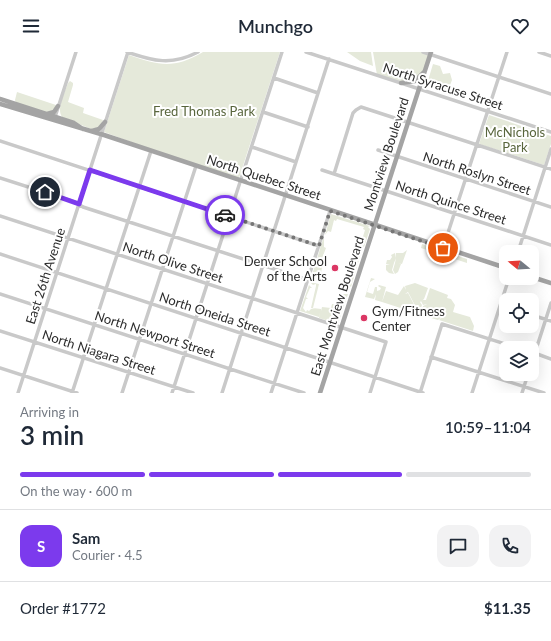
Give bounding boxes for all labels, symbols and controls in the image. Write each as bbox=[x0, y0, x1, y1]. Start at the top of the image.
icon: menu bbox=[20, 15, 42, 37]
text: Munchgo bbox=[238, 15, 313, 37]
icon: heart bbox=[509, 15, 531, 37]
street label: North Syracuse Street bbox=[381, 59, 505, 113]
street label: Montview Boulevard bbox=[360, 95, 412, 213]
park label: Fred Thomas Park bbox=[153, 103, 255, 119]
park label: McNichols Park bbox=[485, 124, 546, 155]
street label: North Roslyn Street bbox=[421, 148, 533, 198]
street label: North Quebec Street bbox=[205, 151, 324, 203]
pin bbox=[28, 175, 62, 209]
street label: North Quince Street bbox=[394, 177, 509, 228]
icon: home bbox=[34, 181, 56, 203]
courier bbox=[205, 195, 245, 235]
icon: car bbox=[214, 204, 236, 226]
street label: East 26th Avenue bbox=[22, 226, 68, 326]
pin bbox=[426, 231, 460, 265]
street label: East Montview Boulevard bbox=[307, 234, 367, 378]
icon: bag bbox=[432, 237, 454, 259]
street label: North Olive Street bbox=[121, 238, 225, 286]
north arrow bbox=[499, 245, 539, 285]
map controls bbox=[499, 245, 539, 381]
place label: Denver School of the Arts bbox=[244, 253, 327, 284]
marker: Denver School of the Arts bbox=[330, 263, 340, 273]
street label: North Oneida Street bbox=[157, 288, 273, 340]
button: locate bbox=[499, 293, 539, 333]
place label: Gym/Fitness Center bbox=[372, 303, 445, 334]
street label: North Newport Street bbox=[93, 307, 217, 361]
marker: Gym/Fitness Center bbox=[359, 313, 369, 323]
street label: North Niagara Street bbox=[40, 326, 158, 378]
button: layers bbox=[499, 341, 539, 381]
text: Arriving in bbox=[20, 404, 79, 420]
text: 10:59–11:04 bbox=[445, 418, 531, 436]
text: 3 min bbox=[20, 419, 84, 451]
text: On the way · 600 m bbox=[20, 483, 132, 499]
button: chat bbox=[437, 525, 479, 567]
button: phone bbox=[489, 525, 531, 567]
text: Sam bbox=[72, 529, 100, 547]
text: S bbox=[37, 537, 45, 555]
text: Courier · 4.5 bbox=[72, 547, 143, 563]
text: Order #1772 bbox=[20, 599, 106, 617]
text: $11.35 bbox=[484, 599, 531, 617]

